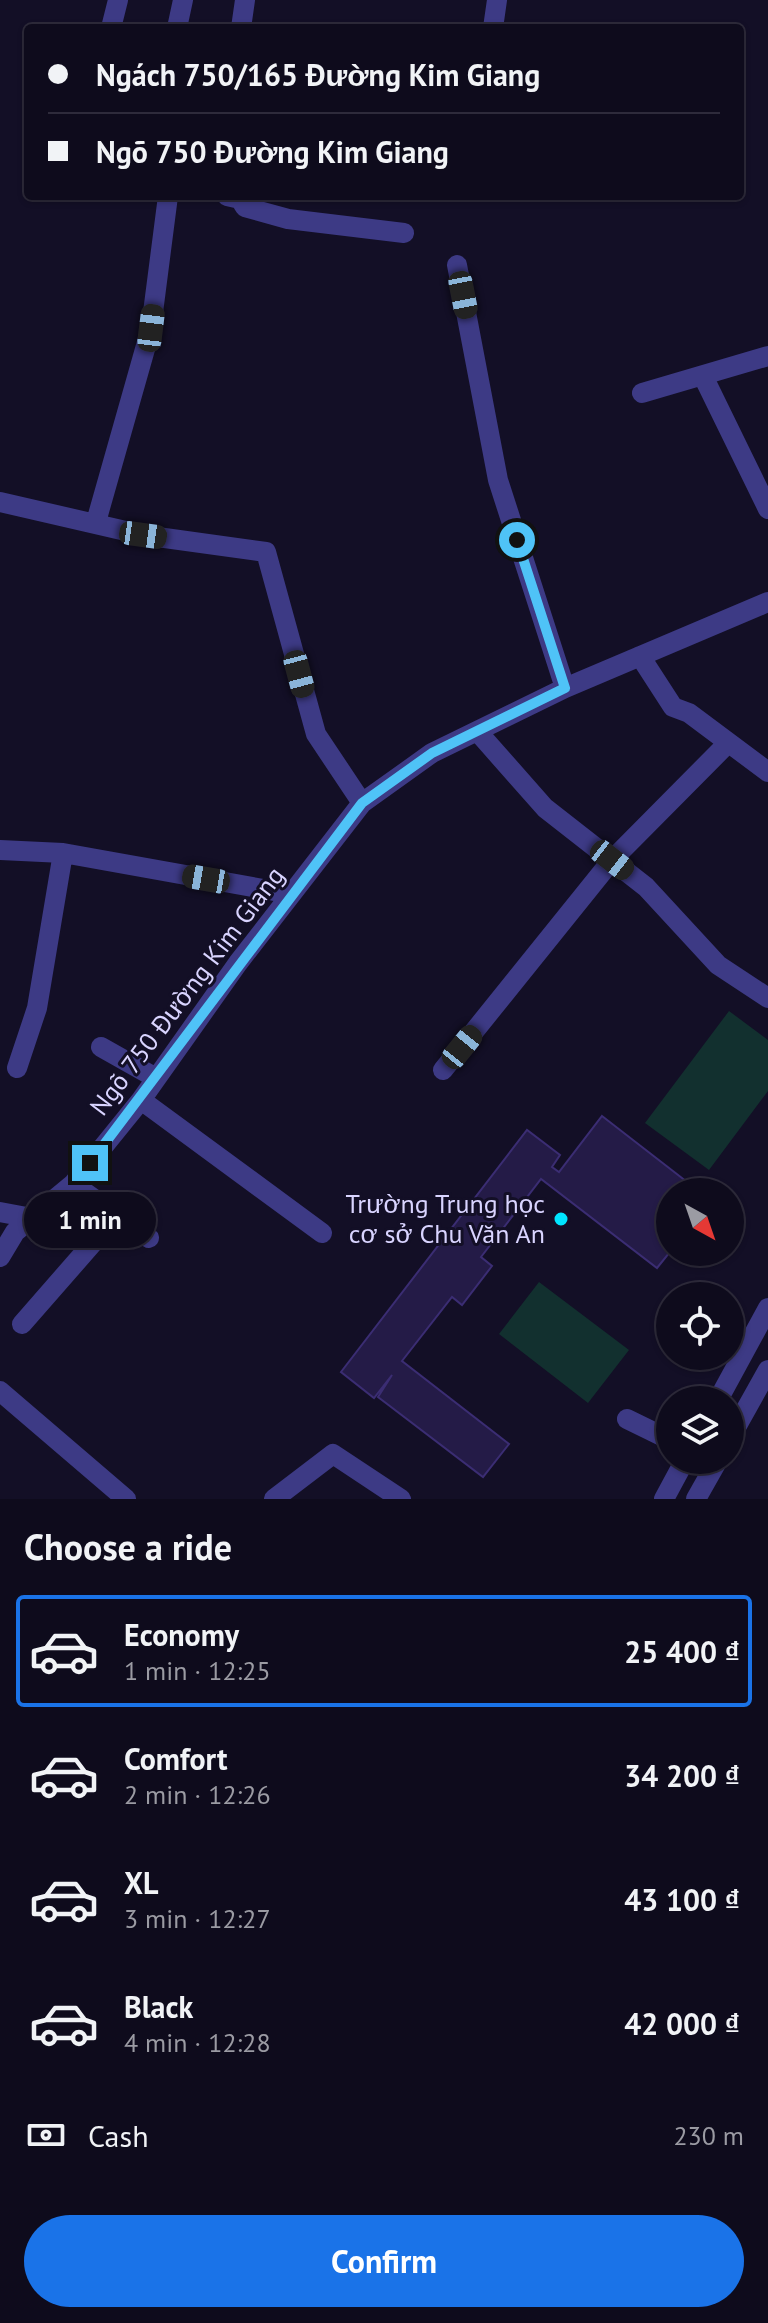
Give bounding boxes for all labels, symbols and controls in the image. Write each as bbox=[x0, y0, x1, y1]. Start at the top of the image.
text: Ngách 750/165 Đường Kim Giang bbox=[96, 55, 540, 94]
text: Ngõ 750 Đường Kim Giang bbox=[96, 132, 449, 171]
car bbox=[447, 269, 479, 321]
car bbox=[136, 303, 166, 353]
car bbox=[118, 520, 168, 550]
route start bbox=[499, 522, 535, 558]
car bbox=[281, 648, 317, 700]
car bbox=[586, 836, 638, 884]
street label: Ngõ 750 Đường Kim Giang bbox=[82, 860, 291, 1122]
car bbox=[180, 863, 232, 895]
car bbox=[438, 1021, 486, 1073]
route end bbox=[72, 1145, 108, 1181]
north arrow bbox=[656, 1178, 744, 1266]
map controls bbox=[656, 1178, 744, 1474]
place label: Trường Trung học cơ sở Chu Văn An bbox=[346, 1187, 545, 1250]
callout: 1 min bbox=[24, 1191, 156, 1247]
text: 1 min bbox=[58, 1203, 122, 1236]
marker: Trường Trung học cơ sở Chu Văn An bbox=[552, 1210, 570, 1228]
button: locate bbox=[656, 1282, 744, 1370]
button: layers bbox=[656, 1386, 744, 1474]
text: Choose a ride bbox=[24, 1523, 232, 1570]
icon: car bbox=[28, 1615, 100, 1687]
text: Economy bbox=[124, 1615, 239, 1654]
text: 25 400 ₫ bbox=[624, 1632, 740, 1671]
text: 1 min · 12:25 bbox=[124, 1654, 271, 1687]
icon: car bbox=[28, 1739, 100, 1811]
text: Comfort bbox=[124, 1739, 227, 1778]
text: 34 200 ₫ bbox=[624, 1756, 740, 1795]
text: 2 min · 12:26 bbox=[124, 1778, 271, 1811]
icon: car bbox=[28, 1863, 100, 1935]
text: XL bbox=[124, 1863, 158, 1902]
text: 43 100 ₫ bbox=[624, 1880, 740, 1919]
text: 3 min · 12:27 bbox=[124, 1902, 271, 1935]
icon: car bbox=[28, 1987, 100, 2059]
text: Black bbox=[124, 1987, 193, 2026]
text: 42 000 ₫ bbox=[624, 2004, 740, 2043]
text: 4 min · 12:28 bbox=[124, 2026, 271, 2059]
icon: cash bbox=[24, 2113, 68, 2157]
text: Cash bbox=[88, 2116, 149, 2155]
text: 230 m bbox=[673, 2119, 744, 2152]
button: Confirm bbox=[24, 2215, 744, 2307]

